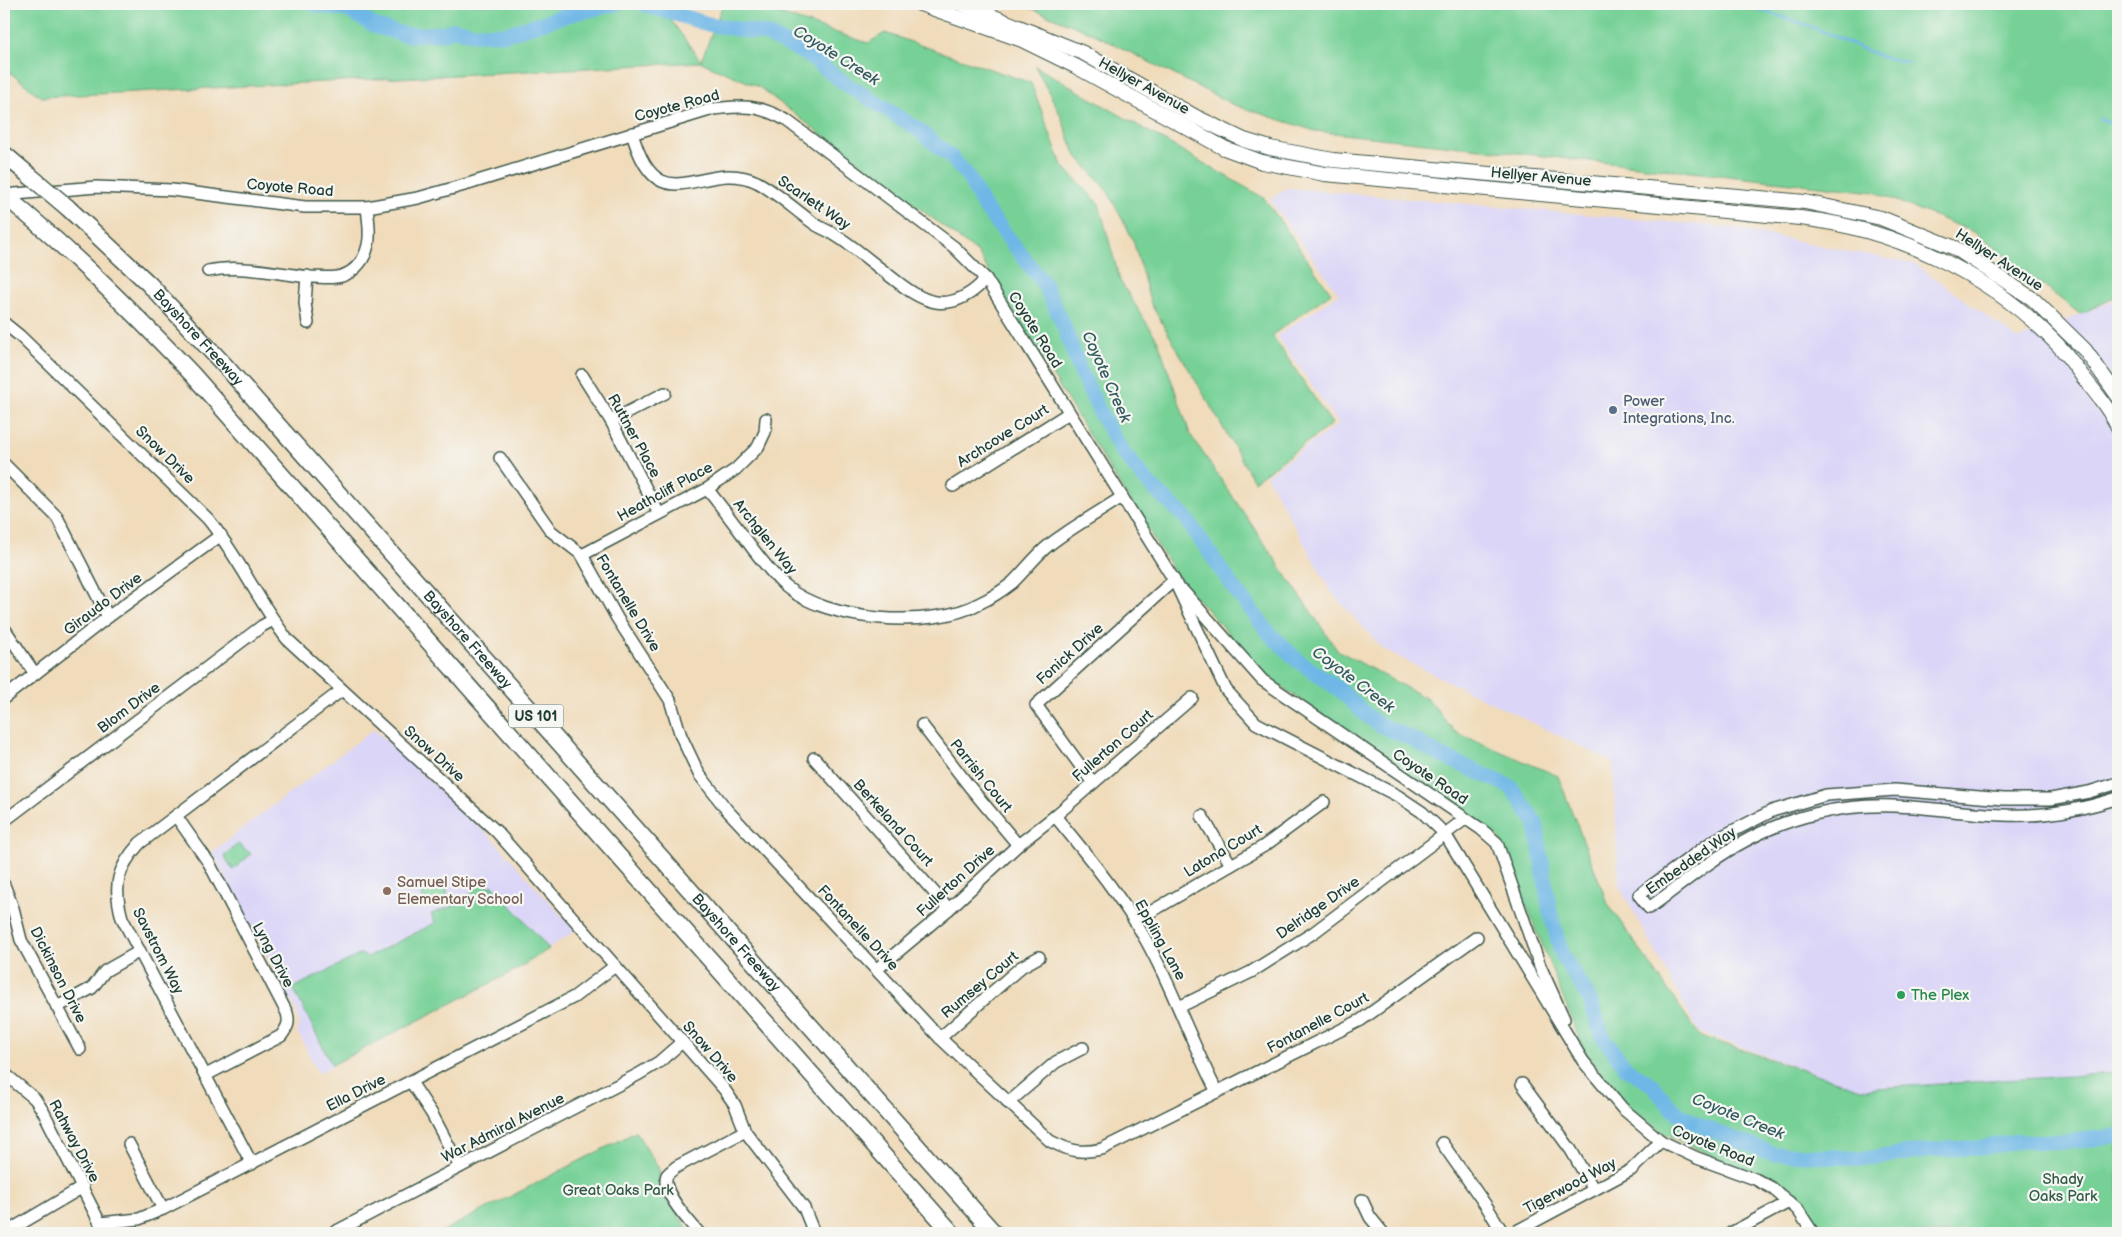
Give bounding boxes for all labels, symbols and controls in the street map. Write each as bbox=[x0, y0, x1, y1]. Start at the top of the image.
water label: Coyote Creek bbox=[789, 22, 884, 91]
street label: Hellyer Avenue bbox=[1095, 53, 1193, 119]
street label: Coyote Road bbox=[632, 86, 722, 126]
street label: Hellyer Avenue bbox=[1490, 163, 1592, 191]
street label: Scarlett Way bbox=[774, 172, 854, 234]
street label: Coyote Road bbox=[246, 175, 334, 201]
street label: Hellyer Avenue bbox=[1951, 224, 2047, 296]
street label: Bayshore Freeway bbox=[149, 285, 248, 390]
street label: Coyote Road bbox=[1004, 288, 1066, 372]
water label: Coyote Creek bbox=[1077, 328, 1135, 427]
street label: Ruttner Place bbox=[603, 391, 665, 481]
place label: Power Integrations, Inc. bbox=[1623, 392, 1735, 428]
street label: Archcove Court bbox=[954, 400, 1053, 472]
marker: Power Integrations, Inc. bbox=[1607, 404, 1619, 416]
street label: Snow Drive bbox=[131, 422, 199, 488]
street label: Heathcliff Place bbox=[614, 458, 716, 526]
street label: Archglen Way bbox=[729, 496, 801, 579]
street label: Fontanelle Drive bbox=[591, 551, 665, 655]
street label: Giraudo Drive bbox=[60, 568, 146, 640]
street label: Bayshore Freeway bbox=[419, 586, 516, 693]
street label: Fonick Drive bbox=[1033, 619, 1108, 689]
water label: Coyote Creek bbox=[1308, 643, 1399, 718]
street label: Blom Drive bbox=[94, 678, 164, 738]
road number: US 101 bbox=[508, 704, 564, 728]
street label: Fullerton Court bbox=[1069, 705, 1158, 786]
street label: Snow Drive bbox=[400, 722, 468, 786]
street label: Parrish Court bbox=[946, 735, 1017, 817]
street label: Coyote Road bbox=[1389, 745, 1471, 809]
street label: Berkeland Court bbox=[849, 775, 937, 871]
street label: Latona Court bbox=[1180, 820, 1266, 882]
street label: Embedded Way bbox=[1642, 823, 1740, 899]
street label: Fullerton Drive bbox=[913, 841, 999, 921]
street label: Delridge Drive bbox=[1273, 872, 1363, 944]
place label: Samuel Stipe Elementary School bbox=[397, 873, 523, 909]
street label: Fontanelle Drive bbox=[813, 881, 903, 975]
marker: Samuel Stipe Elementary School bbox=[381, 885, 393, 897]
street label: Bayshore Freeway bbox=[688, 889, 785, 996]
street label: Eppling Lane bbox=[1130, 896, 1190, 984]
street label: Savstrom Way bbox=[128, 905, 188, 998]
street label: Lyng Drive bbox=[248, 919, 298, 991]
street label: Dickinson Drive bbox=[26, 924, 90, 1026]
street label: Rumsey Court bbox=[937, 947, 1023, 1023]
place label: The Plex bbox=[1911, 986, 1969, 1005]
street label: Fontanelle Court bbox=[1264, 988, 1373, 1058]
marker: The Plex bbox=[1895, 989, 1907, 1001]
street label: Snow Drive bbox=[678, 1017, 742, 1087]
street label: Ella Drive bbox=[323, 1070, 389, 1116]
street label: War Admiral Avenue bbox=[438, 1089, 568, 1167]
water label: Coyote Creek bbox=[1689, 1090, 1788, 1145]
street label: Rahway Drive bbox=[44, 1096, 104, 1186]
street label: Coyote Road bbox=[1669, 1121, 1757, 1171]
street label: Tigerwood Way bbox=[1520, 1154, 1620, 1218]
park label: Shady Oaks Park bbox=[2029, 1170, 2098, 1206]
park label: Great Oaks Park bbox=[562, 1181, 674, 1200]

